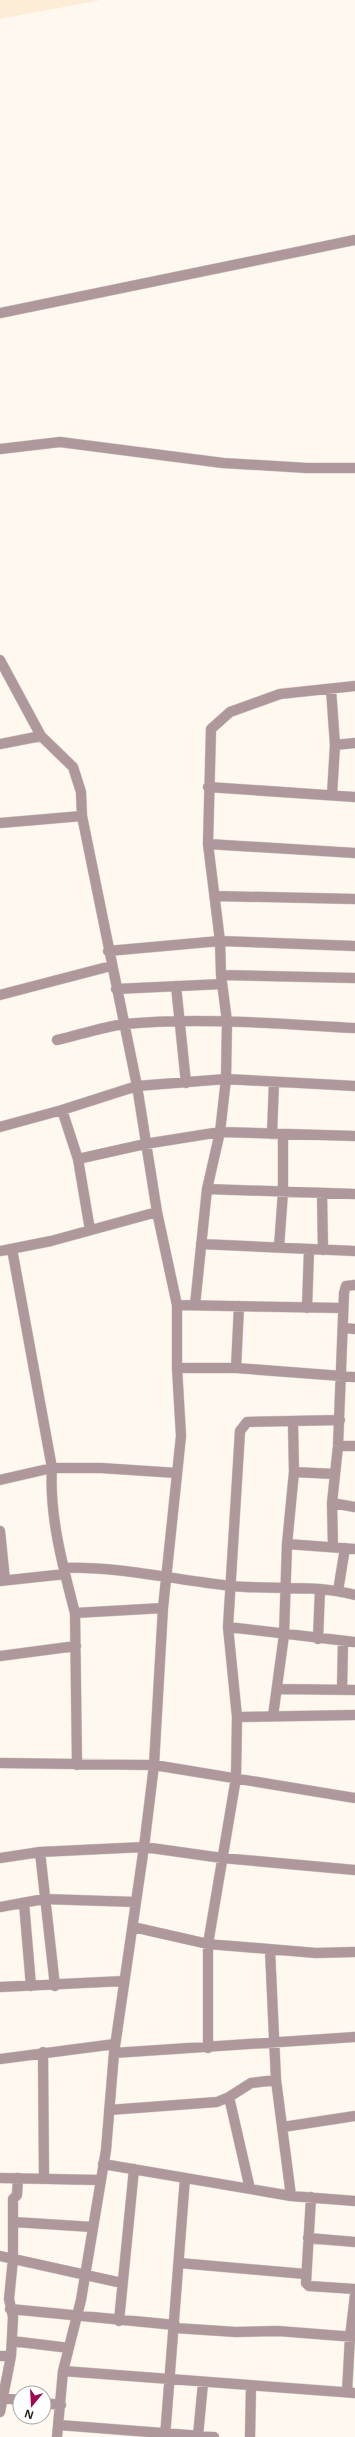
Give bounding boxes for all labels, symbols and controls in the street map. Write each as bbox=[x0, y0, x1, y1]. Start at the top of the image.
north arrow bbox=[12, 2385, 52, 2425]
text: N bbox=[22, 2406, 35, 2424]

